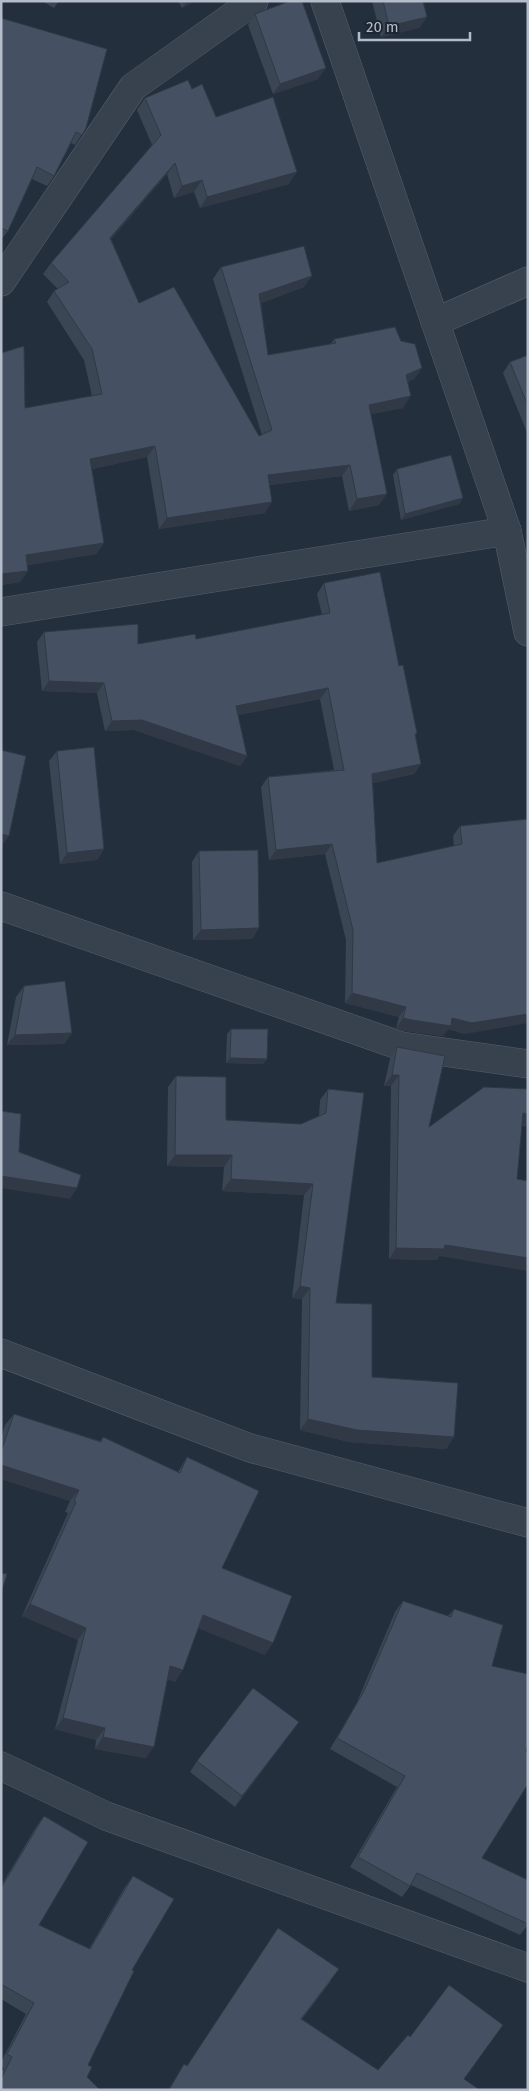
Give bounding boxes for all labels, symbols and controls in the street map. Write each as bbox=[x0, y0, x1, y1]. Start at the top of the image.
scale bar bbox=[359, 10, 470, 42]
text: 20 m bbox=[366, 18, 399, 36]

